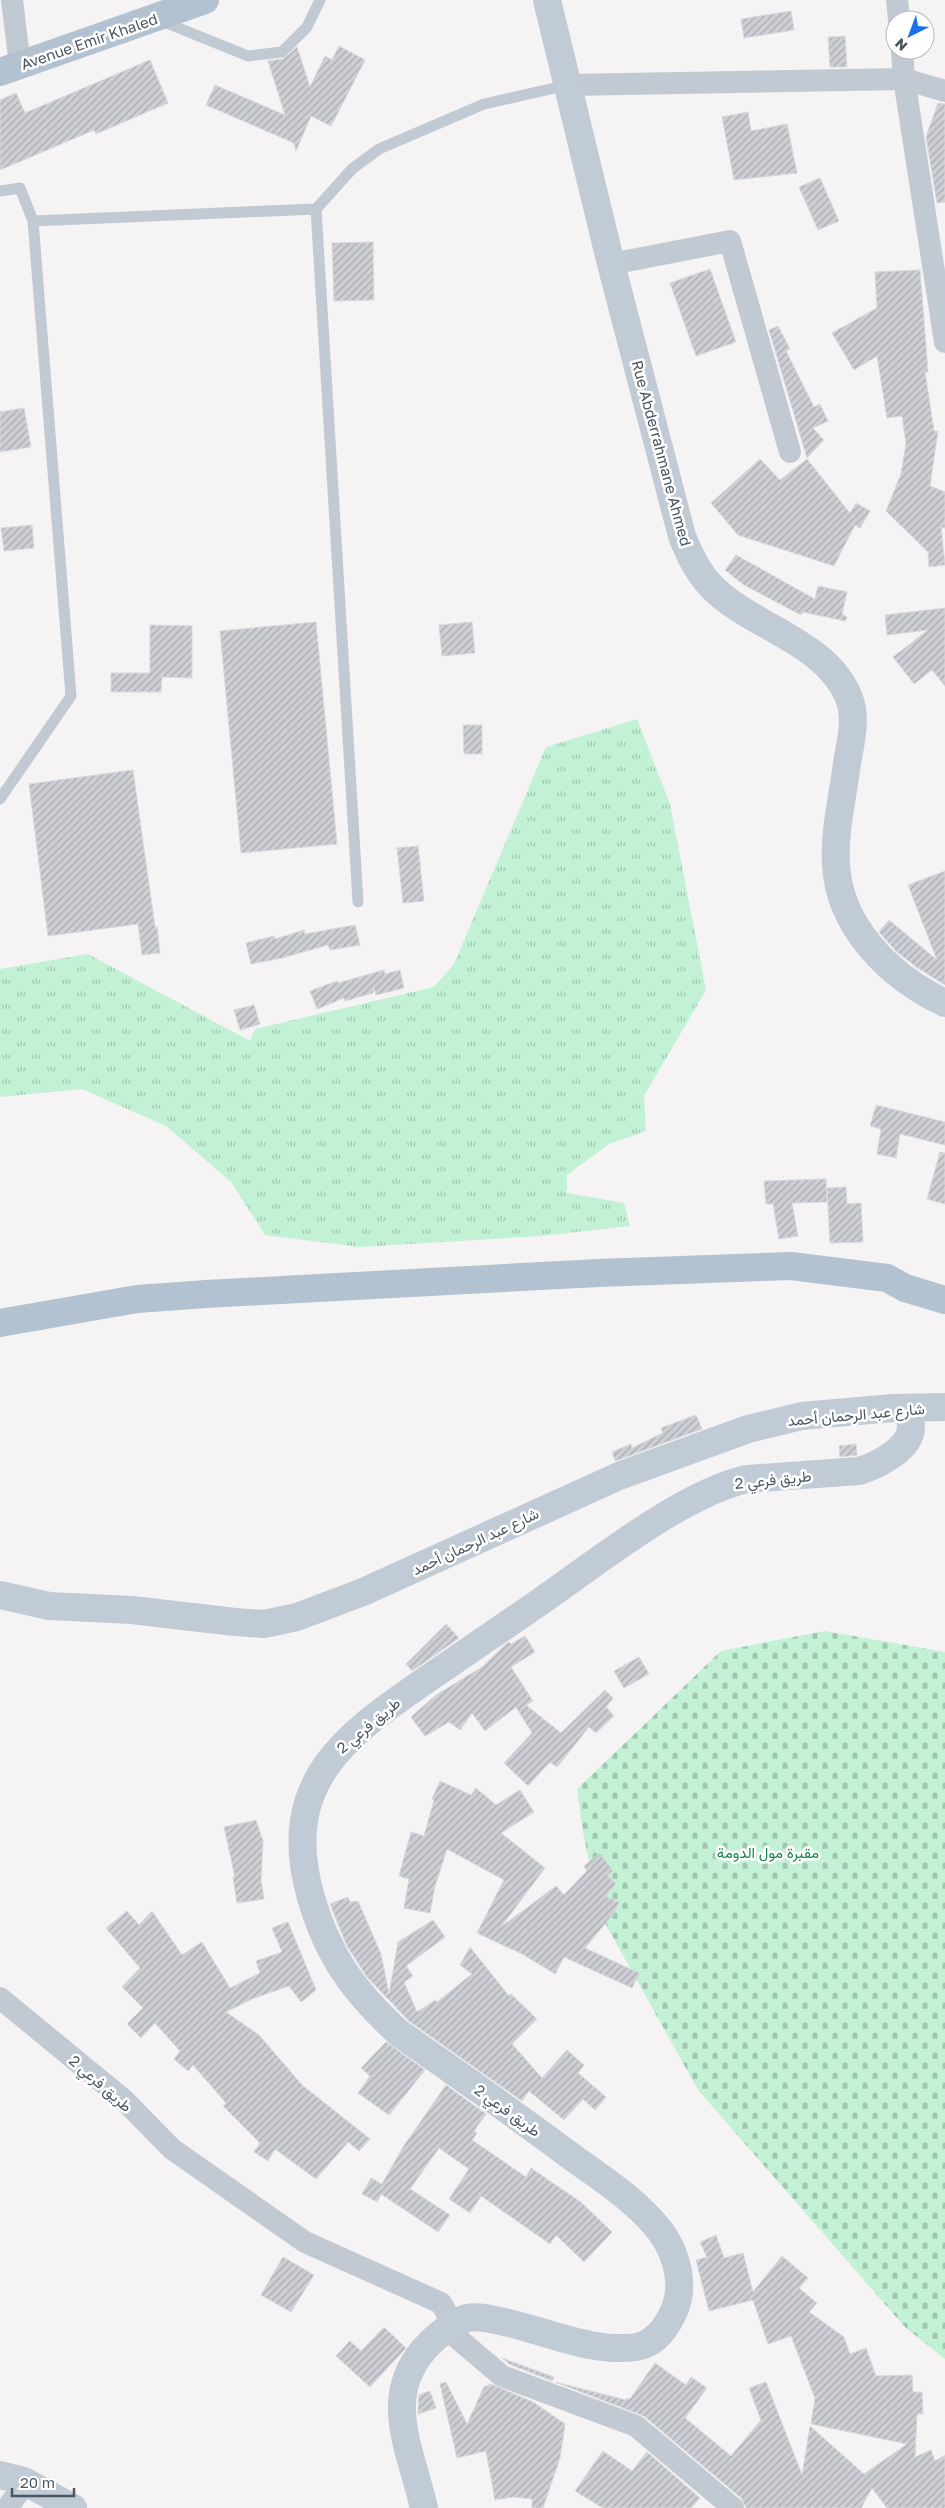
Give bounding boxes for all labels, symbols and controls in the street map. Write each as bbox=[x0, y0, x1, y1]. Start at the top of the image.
street label: Avenue Emir Khaled bbox=[18, 9, 160, 73]
north arrow bbox=[885, 10, 935, 60]
text: N bbox=[891, 35, 911, 55]
street label: Rue Abderrahmane Ahmed bbox=[628, 358, 696, 548]
street label: شارع عبد الرحمان أحمد bbox=[787, 1399, 926, 1432]
street label: طريق فرعي 2 bbox=[734, 1466, 813, 1497]
street label: شارع عبد الرحمان أحمد bbox=[409, 1504, 543, 1581]
street label: طريق فرعي 2 bbox=[333, 1693, 407, 1760]
park label: مقبرة مول الدومة bbox=[717, 1843, 819, 1862]
street label: طريق فرعي 2 bbox=[63, 2051, 136, 2119]
street label: طريق فرعي 2 bbox=[469, 2080, 545, 2144]
scale bar bbox=[12, 2466, 75, 2498]
text: 20 m bbox=[20, 2473, 55, 2491]

